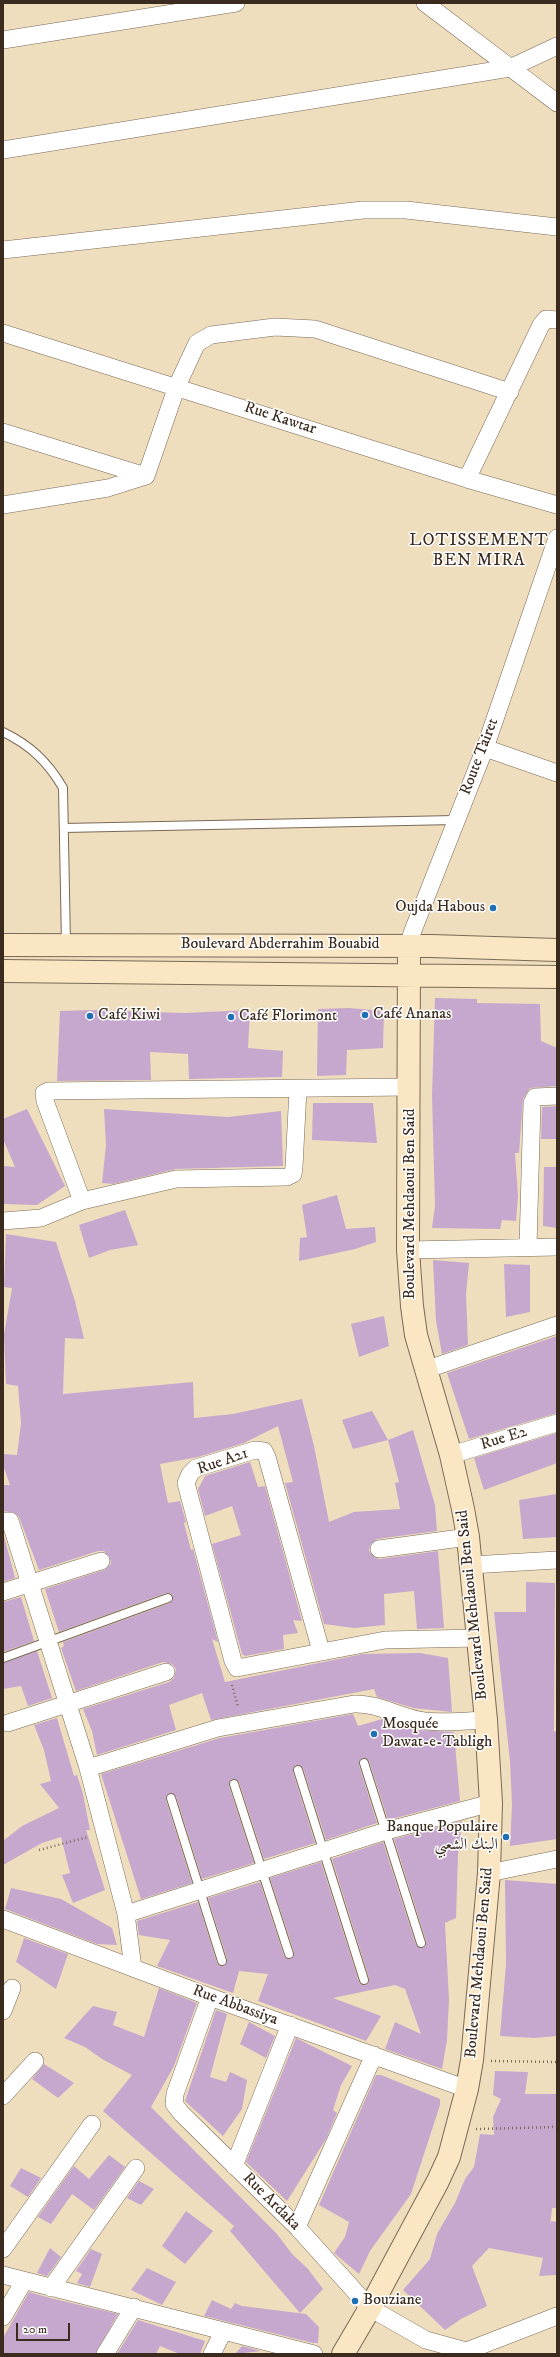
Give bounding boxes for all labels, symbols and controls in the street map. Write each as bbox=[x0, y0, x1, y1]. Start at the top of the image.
street label: Rue Kawtar bbox=[242, 398, 318, 440]
district label: LOTISSEMENT BEN MIRA bbox=[409, 531, 549, 571]
street label: Route Tairet bbox=[457, 716, 503, 798]
place label: Oujda Habous bbox=[395, 898, 485, 918]
marker: Oujda Habous bbox=[488, 903, 498, 913]
street label: Boulevard Abderrahim Bouabid bbox=[180, 935, 380, 955]
place label: Café Ananas bbox=[373, 1005, 451, 1025]
place label: Café Kiwi bbox=[98, 1006, 160, 1026]
place label: Café Florimont bbox=[239, 1007, 337, 1027]
marker: Café Ananas bbox=[360, 1010, 370, 1020]
marker: Café Kiwi bbox=[85, 1011, 95, 1021]
marker: Café Florimont bbox=[226, 1012, 236, 1022]
street label: Boulevard Mehdaoui Ben Said bbox=[401, 1108, 421, 1300]
street label: Rue E2 bbox=[478, 1423, 530, 1455]
street label: Rue A21 bbox=[195, 1444, 251, 1480]
street label: Boulevard Mehdaoui Ben Said bbox=[453, 1509, 493, 1701]
place label: Mosquée Dawat-e-Tabligh bbox=[382, 1715, 492, 1753]
marker: Mosquée Dawat-e-Tabligh bbox=[369, 1729, 379, 1739]
place label: Banque Populaire البنك الشعبي bbox=[386, 1818, 498, 1856]
marker: Banque Populaire البنك الشعبي bbox=[501, 1832, 511, 1842]
street label: Boulevard Mehdaoui Ben Said bbox=[462, 1867, 498, 2059]
street label: Rue Abbassiya bbox=[190, 1982, 280, 2030]
street label: Rue Ardaka bbox=[238, 2169, 304, 2235]
place label: Bouziane bbox=[363, 2291, 421, 2311]
marker: Bouziane bbox=[350, 2296, 360, 2306]
scale bar bbox=[18, 2315, 72, 2341]
text: 20 m bbox=[23, 2322, 47, 2337]

